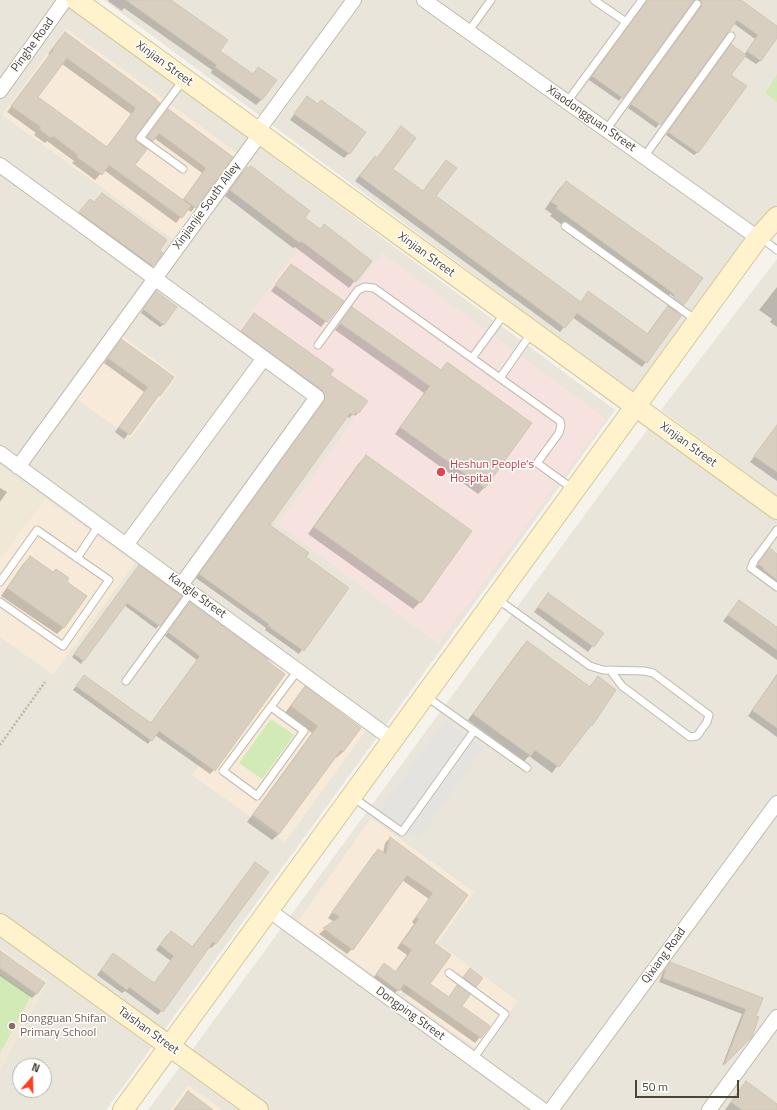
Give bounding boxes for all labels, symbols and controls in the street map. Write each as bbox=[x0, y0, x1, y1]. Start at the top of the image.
street label: Pinghe Road bbox=[9, 15, 57, 75]
street label: Xinjian Street bbox=[133, 38, 195, 90]
street label: Xiaodongguan Street bbox=[544, 83, 638, 155]
street label: Xinjianjie South Alley bbox=[170, 160, 244, 252]
street label: Xinjian Street bbox=[395, 229, 457, 281]
street label: Xinjian Street bbox=[657, 419, 719, 471]
place label: Heshun People's Hospital bbox=[450, 458, 534, 486]
marker: Heshun People's Hospital bbox=[435, 466, 447, 478]
street label: Kangle Street bbox=[165, 570, 229, 622]
street label: Qixiang Road bbox=[639, 925, 689, 987]
street label: Dongping Street bbox=[373, 984, 447, 1044]
street label: Taishan Street bbox=[115, 1004, 181, 1058]
place label: Dongguan Shifan Primary School bbox=[20, 1012, 106, 1040]
marker: Dongguan Shifan Primary School bbox=[7, 1021, 17, 1031]
north arrow bbox=[12, 1058, 52, 1098]
text: N bbox=[29, 1059, 42, 1076]
scale bar bbox=[637, 1072, 741, 1098]
text: 50 m bbox=[642, 1077, 668, 1096]

